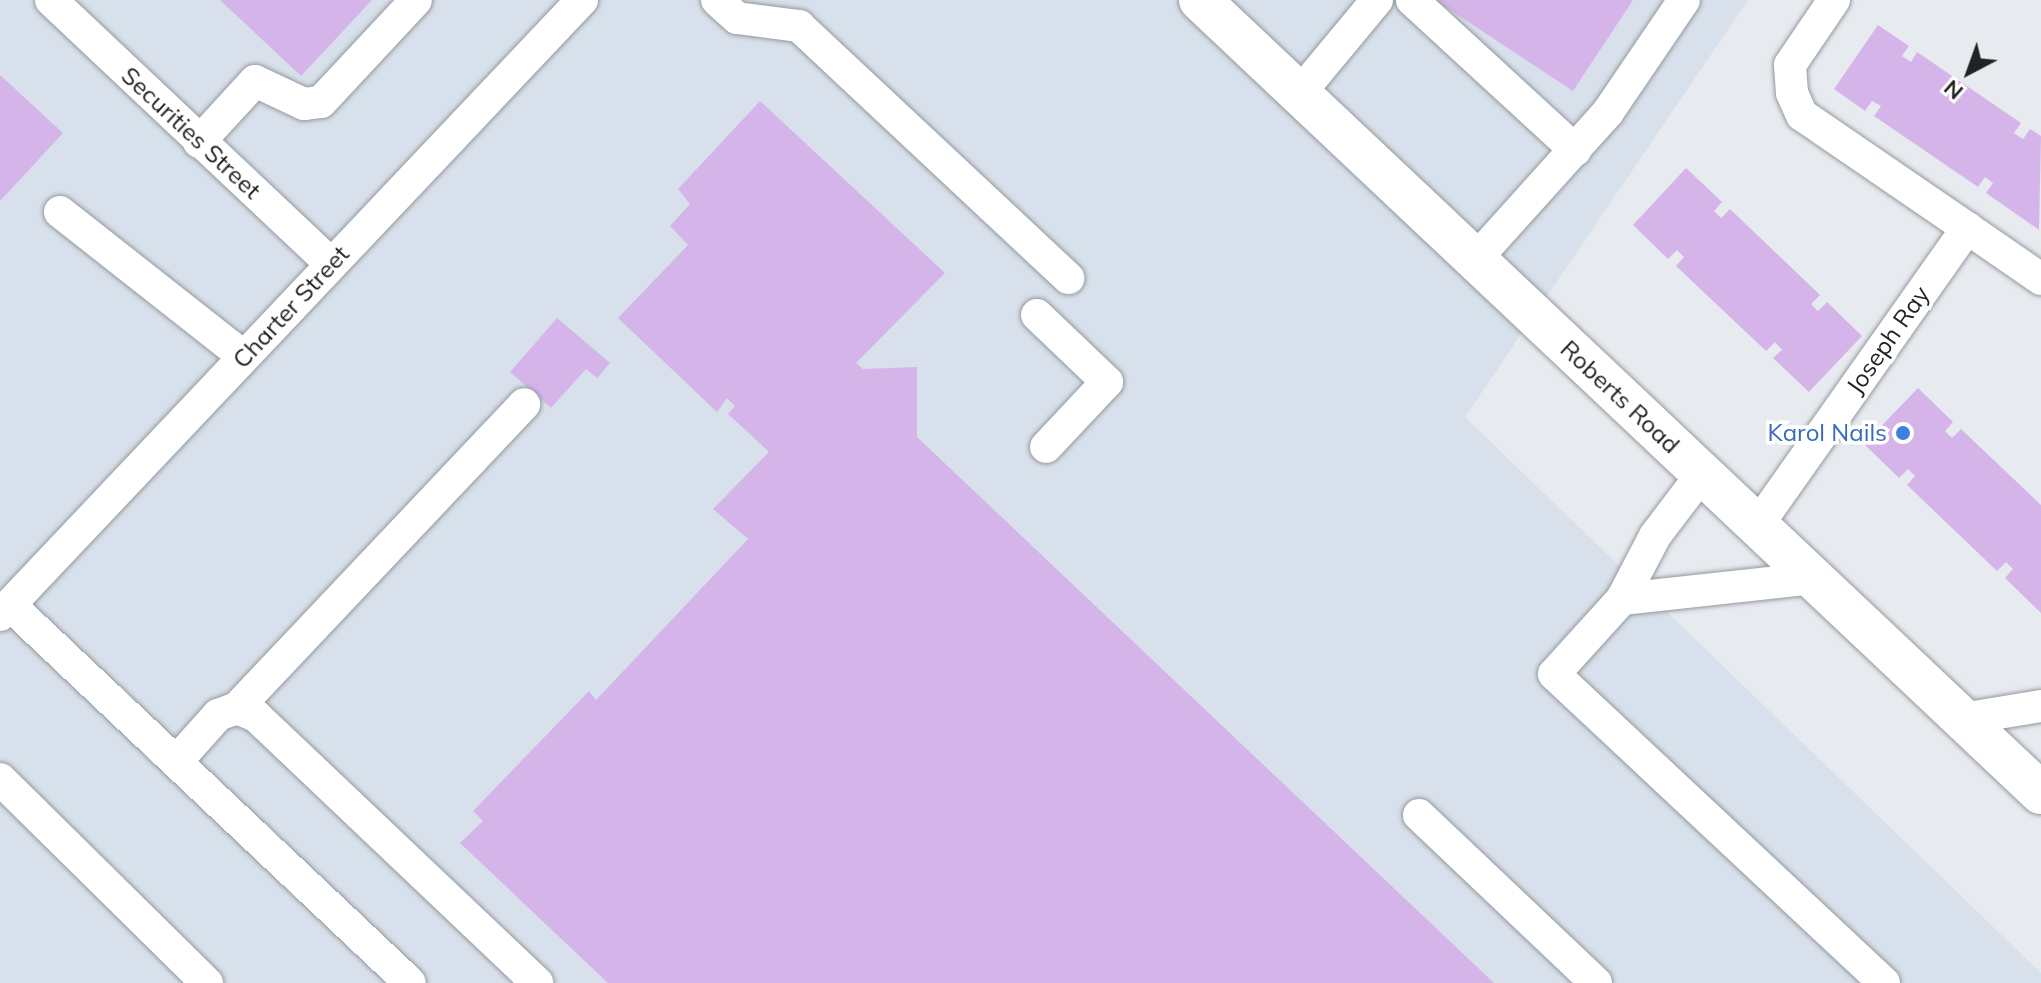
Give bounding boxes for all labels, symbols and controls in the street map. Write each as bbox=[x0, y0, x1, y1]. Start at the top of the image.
north arrow bbox=[1929, 32, 2009, 112]
street label: Securities Street bbox=[115, 61, 267, 205]
text: N bbox=[1938, 74, 1969, 106]
street label: Charter Street bbox=[227, 240, 355, 374]
street label: Joseph Ray bbox=[1840, 281, 1936, 399]
street label: Roberts Road bbox=[1555, 335, 1685, 459]
place label: Karol Nails bbox=[1767, 419, 1887, 447]
marker: Karol Nails bbox=[1894, 424, 1912, 442]

